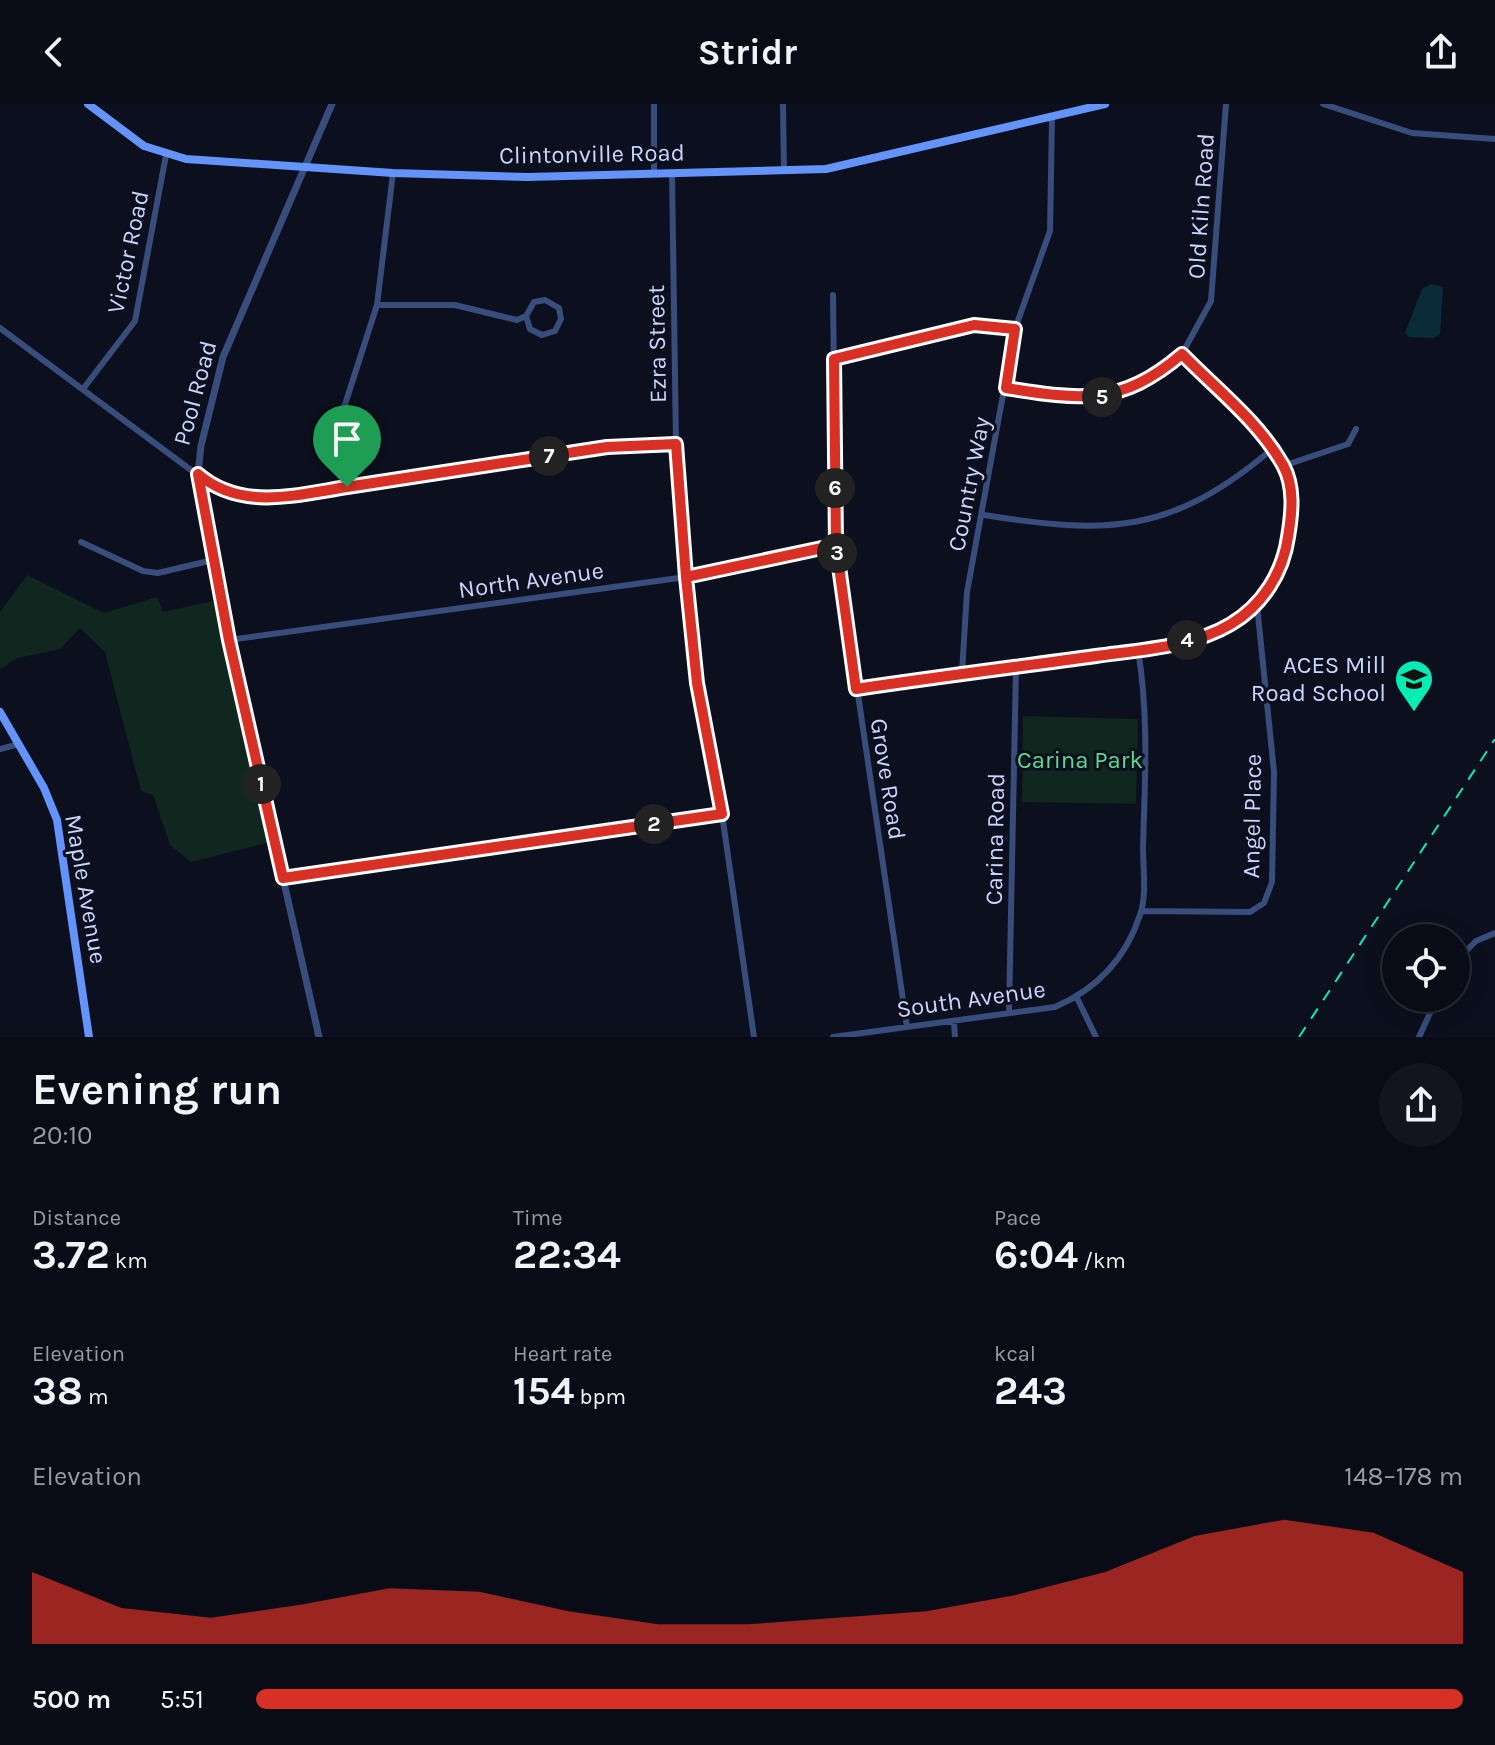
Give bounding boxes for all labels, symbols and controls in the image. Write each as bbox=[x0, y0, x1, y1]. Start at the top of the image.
icon: back bbox=[32, 30, 76, 74]
icon: share bbox=[1419, 30, 1463, 74]
text: Stridr bbox=[698, 31, 797, 73]
street label: Old Kiln Road bbox=[1182, 132, 1220, 280]
street label: Clintonville Road bbox=[499, 138, 685, 170]
street label: Victor Road bbox=[101, 188, 155, 316]
street label: Ezra Street bbox=[642, 285, 672, 403]
street label: Pool Road bbox=[168, 338, 222, 448]
pin: 5 bbox=[1082, 377, 1122, 417]
text: 5 bbox=[1096, 384, 1108, 410]
pin bbox=[313, 405, 381, 487]
street label: Country Way bbox=[942, 414, 996, 554]
icon: arrive bbox=[325, 417, 369, 461]
pin: 7 bbox=[529, 436, 569, 476]
text: 7 bbox=[544, 443, 554, 469]
pin: 6 bbox=[815, 468, 855, 508]
text: 6 bbox=[828, 475, 842, 501]
pin: 3 bbox=[817, 533, 857, 573]
text: 3 bbox=[830, 540, 844, 566]
street label: North Avenue bbox=[457, 556, 605, 604]
pin: 4 bbox=[1167, 620, 1207, 660]
text: 4 bbox=[1180, 627, 1194, 653]
place label: ACES Mill Road School bbox=[1251, 651, 1386, 707]
school or university icon: ACES Mill Road School bbox=[1393, 658, 1435, 713]
street label: Grove Road bbox=[865, 716, 911, 842]
park label: Carina Park bbox=[1017, 746, 1143, 774]
street label: Angel Place bbox=[1237, 754, 1267, 878]
pin: 1 bbox=[241, 764, 281, 804]
text: 1 bbox=[257, 771, 265, 797]
street label: Carina Road bbox=[980, 773, 1010, 905]
pin: 2 bbox=[634, 804, 674, 844]
text: 2 bbox=[647, 811, 661, 837]
street label: Maple Avenue bbox=[59, 812, 113, 966]
map controls bbox=[1382, 924, 1470, 1012]
button: locate bbox=[1382, 924, 1470, 1012]
street label: South Avenue bbox=[895, 975, 1047, 1023]
button: share bbox=[1379, 1063, 1463, 1147]
text: Evening run bbox=[32, 1064, 282, 1115]
text: 20:10 bbox=[32, 1120, 93, 1151]
text: Distance bbox=[32, 1205, 121, 1231]
text: Time bbox=[513, 1205, 562, 1231]
text: Pace bbox=[994, 1205, 1041, 1231]
text: 3.72 bbox=[32, 1231, 110, 1278]
text: 22:34 bbox=[513, 1231, 621, 1278]
text: 6:04 bbox=[994, 1231, 1078, 1278]
text: km bbox=[110, 1248, 148, 1274]
text: /km bbox=[1078, 1248, 1126, 1274]
text: Elevation bbox=[32, 1341, 125, 1367]
text: Heart rate bbox=[513, 1341, 612, 1367]
text: kcal bbox=[994, 1341, 1036, 1367]
text: 38 bbox=[32, 1367, 83, 1414]
text: 154 bbox=[513, 1367, 574, 1414]
text: 243 bbox=[994, 1367, 1067, 1414]
text: m bbox=[83, 1384, 109, 1410]
text: bpm bbox=[574, 1384, 626, 1410]
text: Elevation bbox=[32, 1461, 142, 1492]
text: 148–178 m bbox=[1344, 1461, 1463, 1492]
text: 500 m bbox=[32, 1684, 111, 1715]
text: 5:51 bbox=[160, 1684, 204, 1715]

